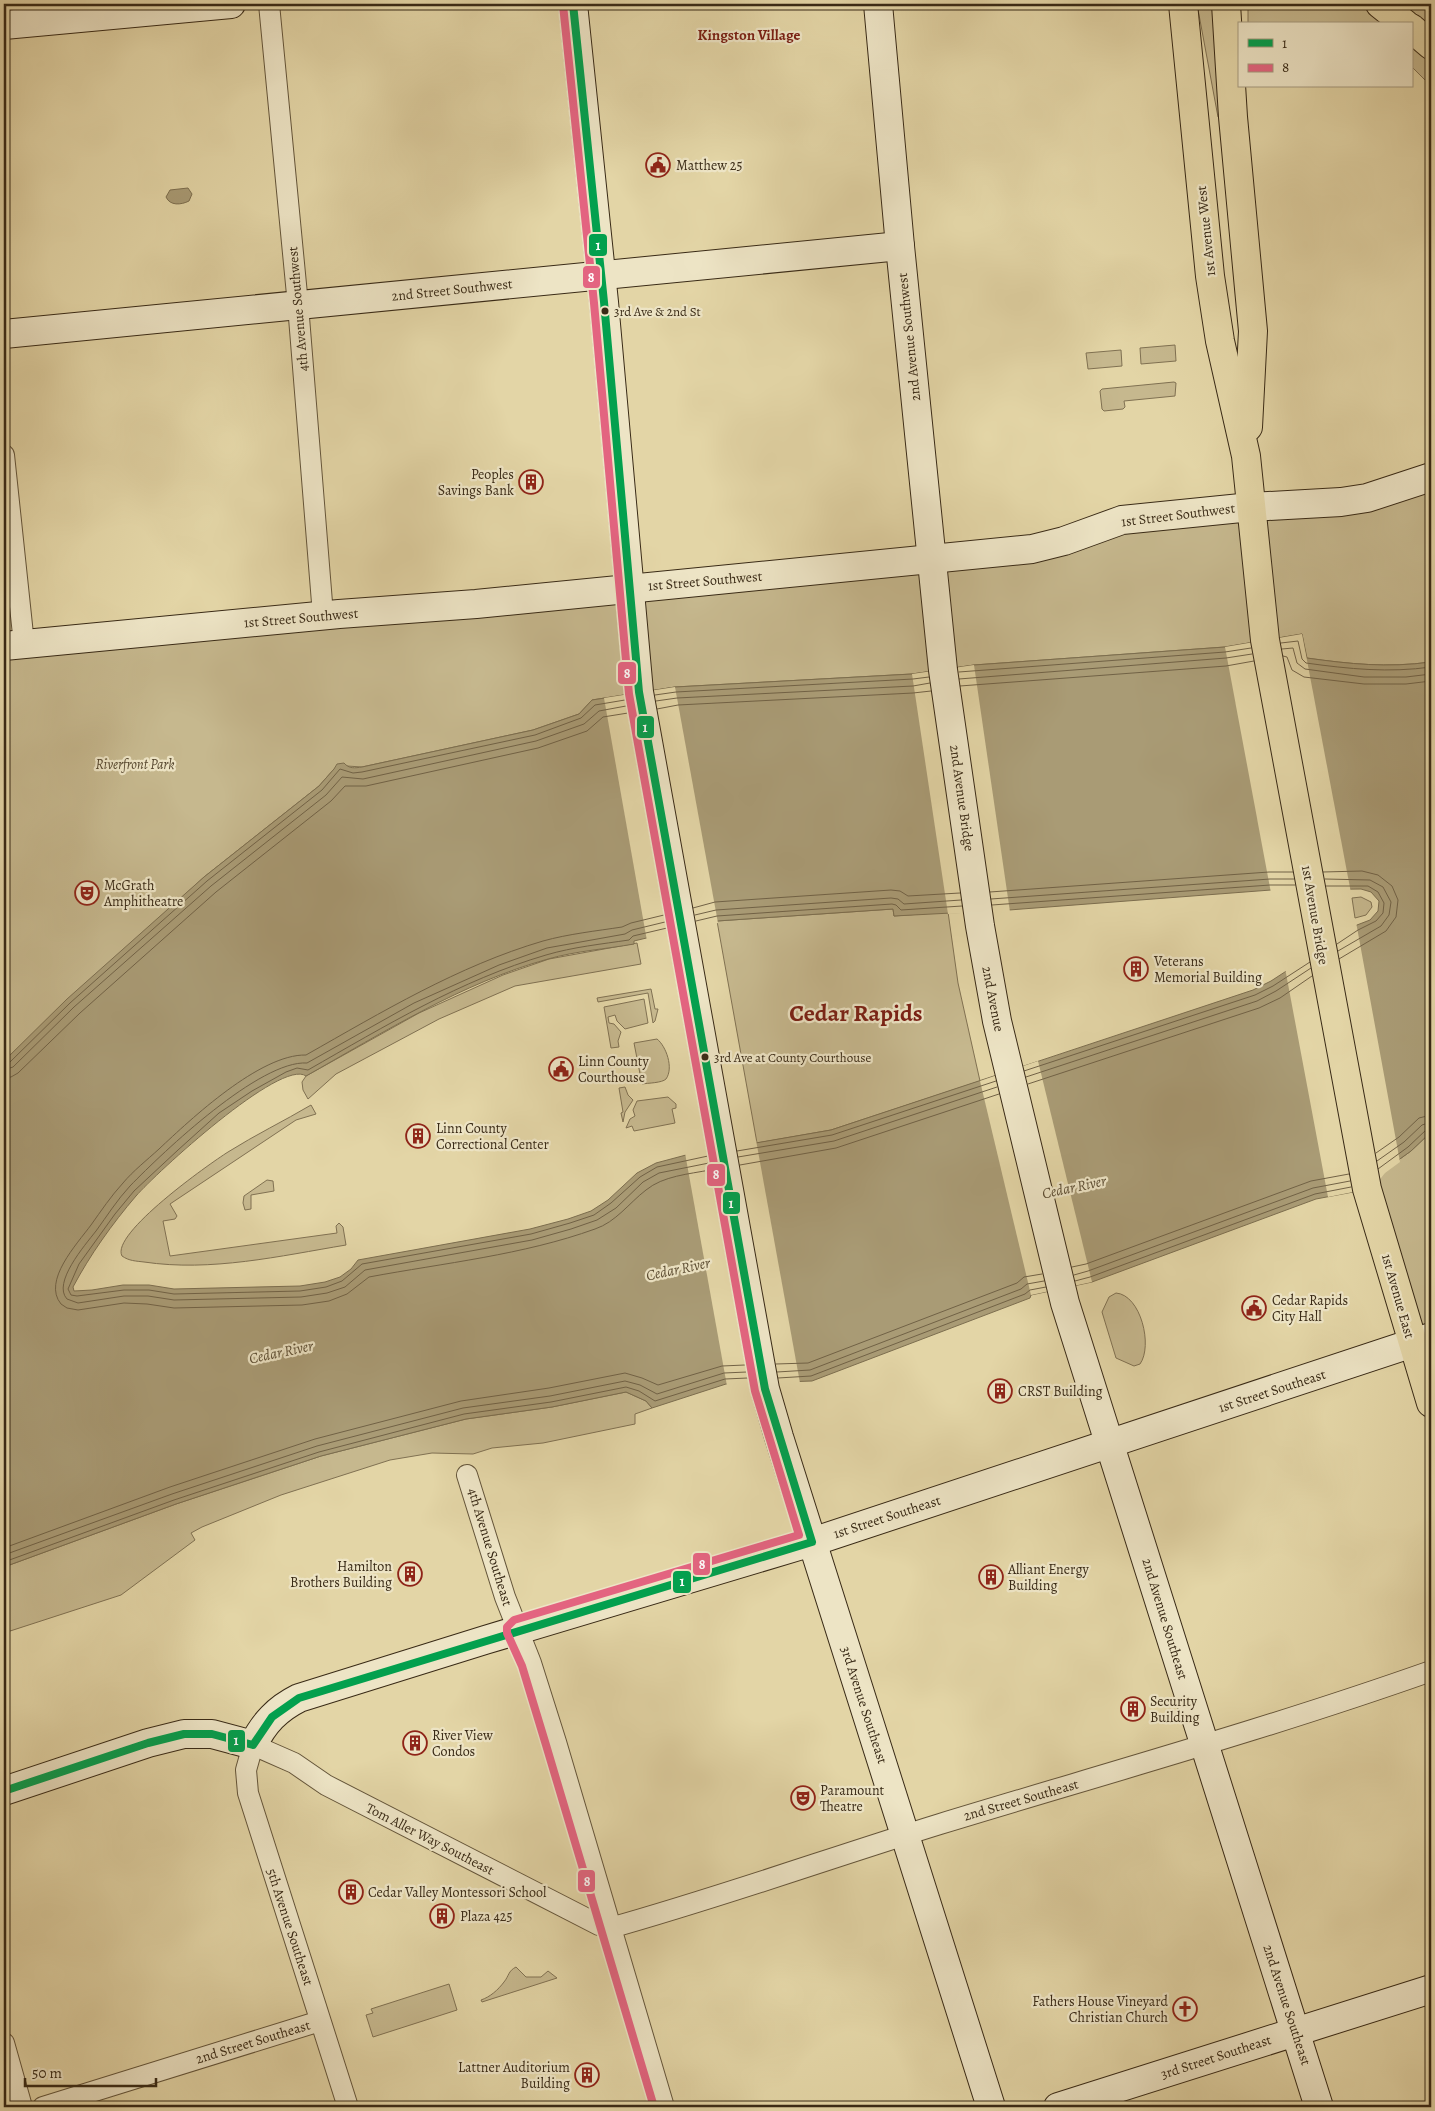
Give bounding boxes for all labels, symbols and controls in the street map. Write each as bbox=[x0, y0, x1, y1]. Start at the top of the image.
legend bbox=[1238, 22, 1412, 88]
district label: Kingston Village bbox=[698, 25, 800, 45]
text: 1 bbox=[1282, 33, 1287, 53]
text: 8 bbox=[1282, 57, 1289, 77]
public building icon: Matthew 25 bbox=[645, 152, 671, 178]
place label: Matthew 25 bbox=[676, 156, 743, 175]
street label: 1st Avenue West bbox=[1192, 184, 1220, 277]
line badge: 1 bbox=[588, 233, 608, 257]
text: 1 bbox=[595, 236, 601, 255]
street label: 4th Avenue Southwest bbox=[283, 245, 313, 372]
line badge: 8 bbox=[582, 265, 601, 289]
text: 8 bbox=[588, 268, 595, 287]
street label: 2nd Avenue Southwest bbox=[893, 272, 925, 402]
street label: 2nd Street Southwest bbox=[391, 274, 514, 306]
place label: 3rd Ave & 2nd St bbox=[614, 303, 702, 320]
marker: 3rd Ave & 2nd St bbox=[600, 306, 610, 316]
place label: Peoples Savings Bank bbox=[438, 465, 514, 500]
building icon: Peoples Savings Bank bbox=[518, 469, 544, 495]
street label: 1st Street Southwest bbox=[1120, 499, 1236, 531]
street label: 1st Street Southwest bbox=[647, 567, 763, 595]
street label: 1st Street Southwest bbox=[243, 604, 359, 632]
line badge: 8 bbox=[617, 661, 637, 685]
text: 8 bbox=[624, 664, 631, 683]
line badge: 1 bbox=[636, 715, 655, 739]
text: 1 bbox=[642, 718, 648, 737]
street label: 2nd Avenue Bridge bbox=[945, 743, 979, 853]
park label: Riverfront Park bbox=[96, 755, 174, 774]
street label: 1st Avenue Bridge bbox=[1297, 864, 1333, 966]
place label: McGrath Amphitheatre bbox=[103, 876, 183, 911]
theatre icon: McGrath Amphitheatre bbox=[74, 880, 100, 906]
place label: Veterans Memorial Building bbox=[1153, 952, 1262, 987]
building icon: Veterans Memorial Building bbox=[1123, 956, 1149, 982]
street label: 2nd Avenue bbox=[977, 965, 1009, 1033]
district label: Cedar Rapids bbox=[789, 997, 923, 1029]
place label: 3rd Ave at County Courthouse bbox=[714, 1049, 872, 1066]
place label: Linn County Courthouse bbox=[578, 1052, 649, 1087]
marker: 3rd Ave at County Courthouse bbox=[700, 1052, 710, 1062]
public building icon: Linn County Courthouse bbox=[548, 1056, 574, 1082]
place label: Linn County Correctional Center bbox=[436, 1119, 549, 1154]
building icon: Linn County Correctional Center bbox=[405, 1123, 431, 1149]
line badge: 8 bbox=[706, 1163, 726, 1187]
text: 8 bbox=[713, 1165, 720, 1184]
water label: Cedar River bbox=[1040, 1170, 1109, 1204]
line badge: 1 bbox=[722, 1191, 741, 1215]
text: 1 bbox=[728, 1194, 734, 1213]
water label: Cedar River bbox=[644, 1252, 713, 1286]
street label: 1st Avenue East bbox=[1377, 1252, 1419, 1341]
place label: Cedar Rapids City Hall bbox=[1272, 1291, 1348, 1326]
public building icon: Cedar Rapids City Hall bbox=[1241, 1295, 1267, 1321]
water label: Cedar River bbox=[247, 1335, 316, 1369]
street label: 1st Street Southeast bbox=[1216, 1365, 1328, 1417]
building icon: CRST Building bbox=[987, 1378, 1013, 1404]
place label: CRST Building bbox=[1018, 1382, 1103, 1401]
street label: 4th Avenue Southeast bbox=[463, 1486, 517, 1609]
street label: 1st Street Southeast bbox=[831, 1491, 943, 1543]
line badge: 8 bbox=[692, 1552, 711, 1576]
text: 8 bbox=[699, 1555, 706, 1574]
street label: 2nd Avenue Southeast bbox=[1138, 1556, 1193, 1682]
place label: Hamilton Brothers Building bbox=[290, 1557, 392, 1592]
place label: Alliant Energy Building bbox=[1007, 1560, 1089, 1595]
building icon: Hamilton Brothers Building bbox=[397, 1561, 423, 1587]
building icon: Alliant Energy Building bbox=[978, 1564, 1004, 1590]
line badge: 1 bbox=[672, 1570, 692, 1594]
text: 1 bbox=[679, 1572, 685, 1591]
street label: 3rd Avenue Southeast bbox=[836, 1644, 892, 1767]
place label: Security Building bbox=[1150, 1692, 1199, 1727]
building icon: Security Building bbox=[1120, 1696, 1146, 1722]
place label: River View Condos bbox=[432, 1726, 493, 1761]
line badge: 1 bbox=[227, 1729, 246, 1753]
building icon: River View Condos bbox=[402, 1730, 428, 1756]
text: 1 bbox=[233, 1731, 239, 1750]
street label: 2nd Street Southeast bbox=[961, 1774, 1081, 1825]
place label: Paramount Theatre bbox=[820, 1781, 885, 1816]
theatre icon: Paramount Theatre bbox=[790, 1785, 816, 1811]
street label: Tom Aller Way Southeast bbox=[363, 1798, 498, 1880]
street label: 5th Avenue Southeast bbox=[262, 1866, 318, 1988]
line badge: 8 bbox=[577, 1869, 596, 1893]
text: 8 bbox=[584, 1872, 591, 1891]
building icon: Cedar Valley Montessori School bbox=[338, 1879, 364, 1905]
place label: Cedar Valley Montessori School bbox=[368, 1883, 547, 1902]
building icon: Plaza 425 bbox=[429, 1903, 455, 1929]
place label: Plaza 425 bbox=[460, 1907, 512, 1926]
street label: 2nd Avenue Southeast bbox=[1259, 1942, 1316, 2068]
place label: Fathers House Vineyard Christian Church bbox=[1032, 1992, 1169, 2027]
church icon: Fathers House Vineyard Christian Church bbox=[1172, 1996, 1198, 2022]
street label: 2nd Street Southeast bbox=[193, 2015, 313, 2068]
street label: 3rd Street Southeast bbox=[1158, 2030, 1274, 2084]
scale bar bbox=[25, 2056, 156, 2088]
place label: Lattner Auditorium Building bbox=[458, 2058, 570, 2093]
building icon: Lattner Auditorium Building bbox=[574, 2062, 600, 2088]
text: 50 m bbox=[32, 2063, 62, 2083]

